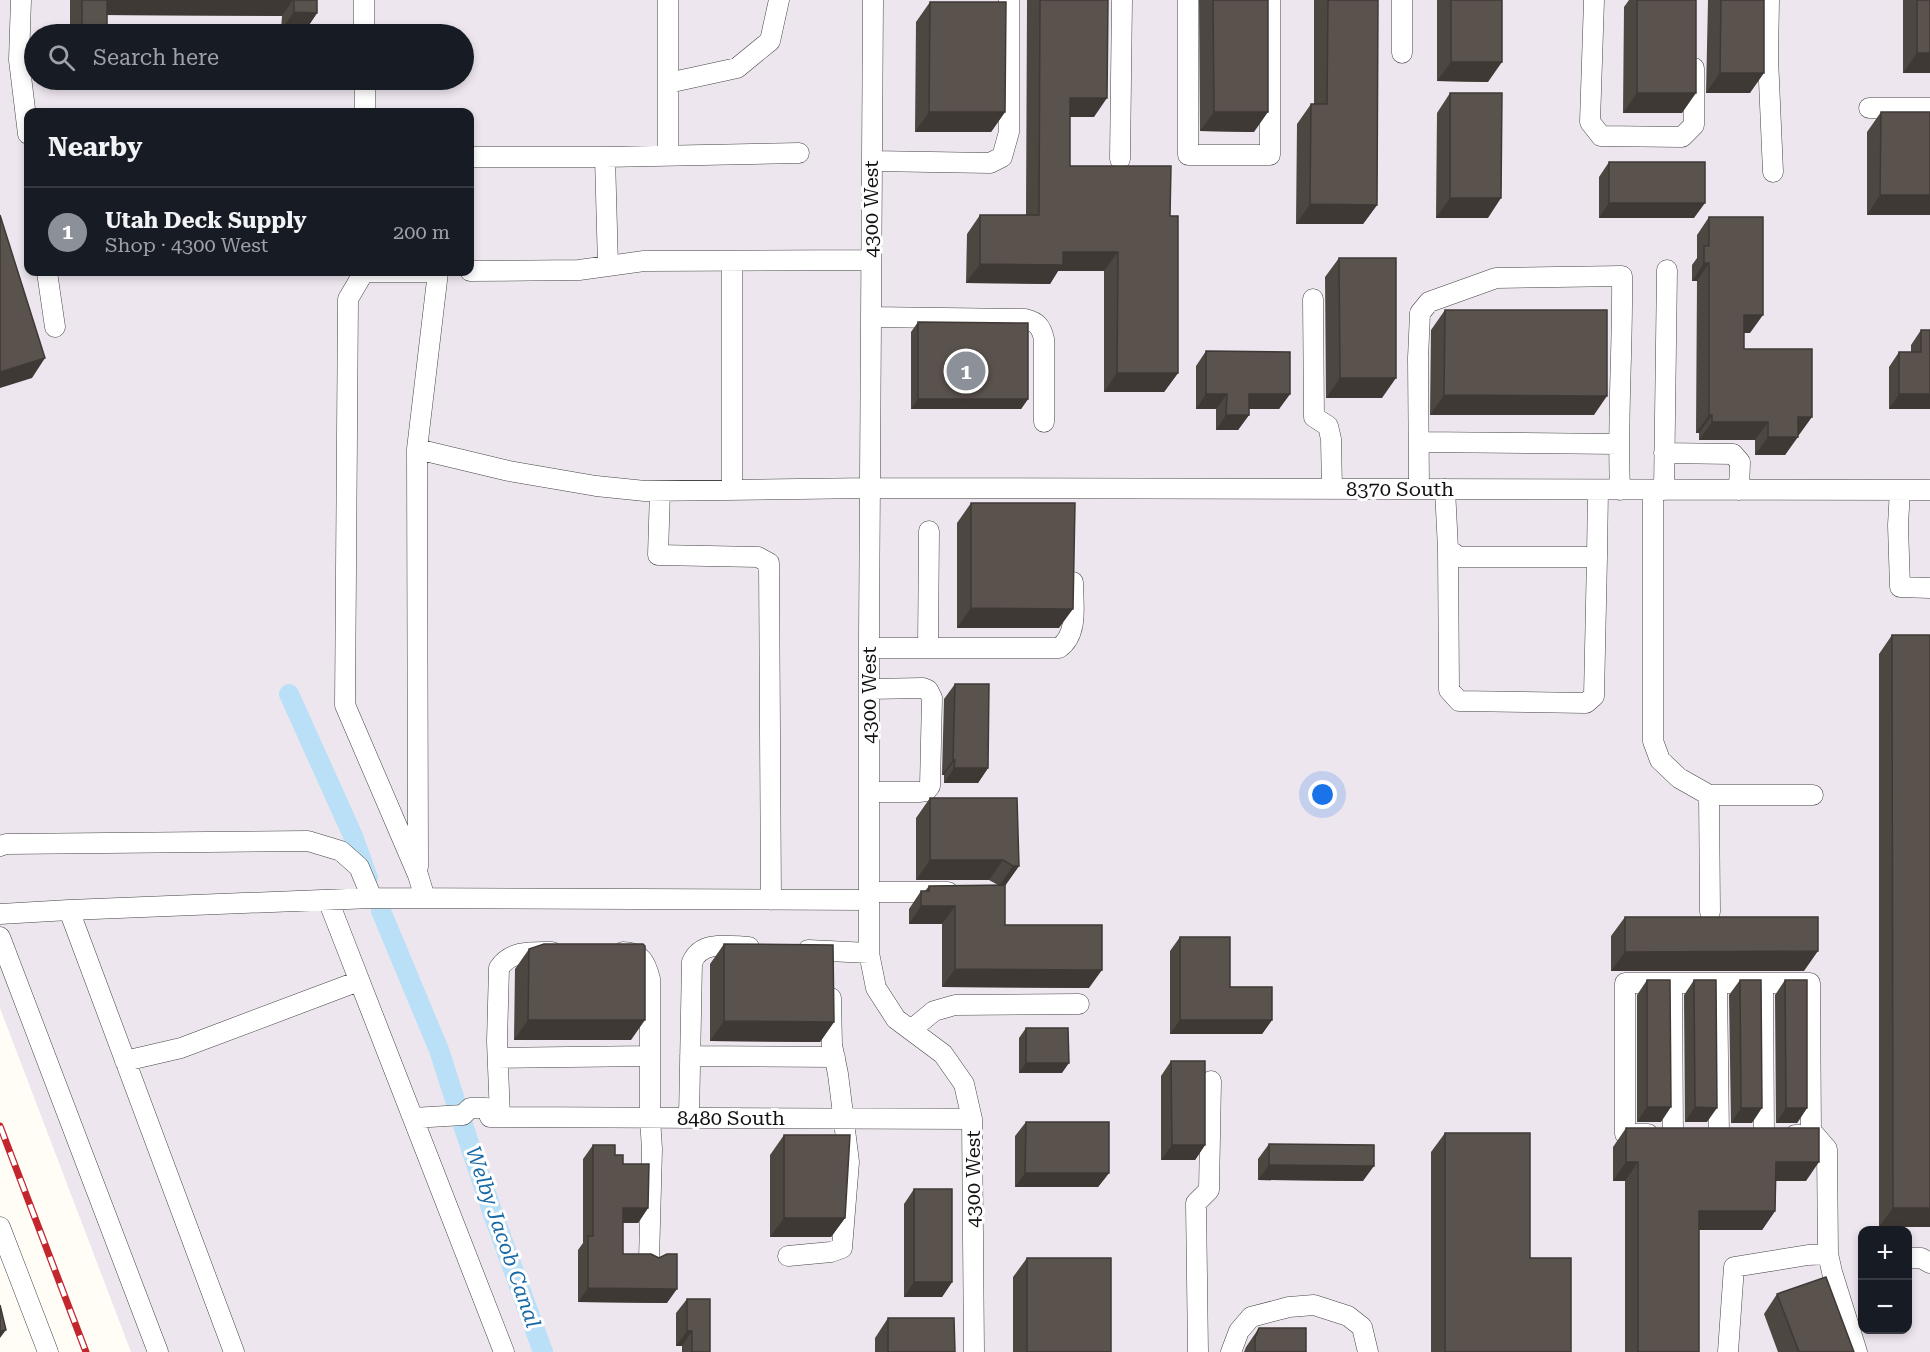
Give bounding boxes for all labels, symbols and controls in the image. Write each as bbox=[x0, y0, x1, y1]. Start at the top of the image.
search box bbox=[24, 24, 474, 90]
icon: search bbox=[45, 41, 78, 74]
text: Search here bbox=[93, 45, 219, 70]
text: Nearby bbox=[48, 132, 142, 162]
street label: 4300 West bbox=[859, 160, 883, 258]
text: Utah Deck Supply bbox=[105, 208, 307, 233]
text: 1 bbox=[62, 220, 73, 244]
text: 200 m bbox=[393, 220, 450, 244]
text: Shop · 4300 West bbox=[105, 233, 268, 257]
pin: 1 bbox=[946, 348, 986, 394]
street label: 8370 South bbox=[1346, 477, 1454, 501]
street label: 4300 West bbox=[857, 646, 881, 744]
your location bbox=[1308, 780, 1337, 809]
street label: 8480 South bbox=[677, 1106, 785, 1130]
street label: 4300 West bbox=[961, 1130, 985, 1228]
water label: Welby Jacob Canal bbox=[461, 1143, 545, 1331]
map controls bbox=[1858, 1226, 1912, 1334]
button: + bbox=[1858, 1226, 1912, 1280]
button: − bbox=[1858, 1280, 1912, 1334]

